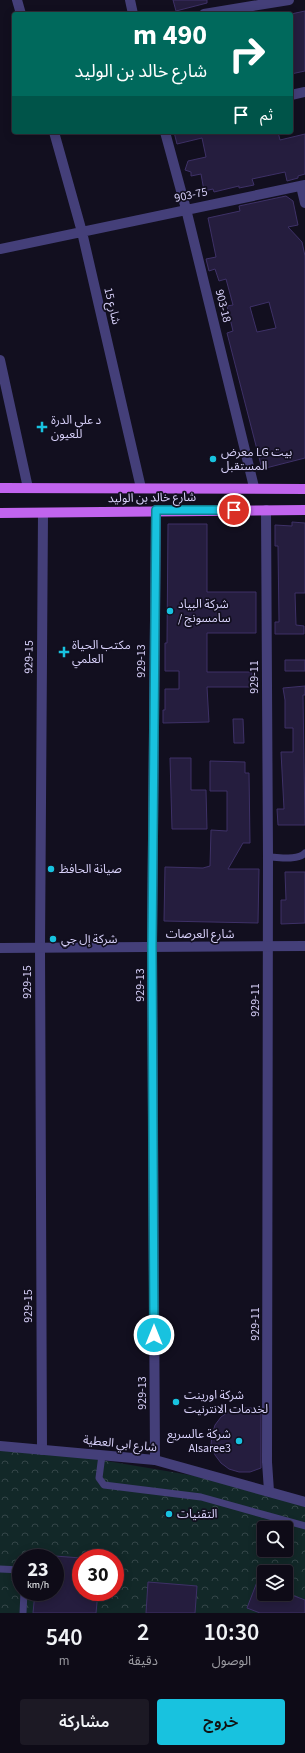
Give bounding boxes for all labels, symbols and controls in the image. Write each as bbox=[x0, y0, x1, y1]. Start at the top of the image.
text: 490 m bbox=[133, 15, 207, 55]
icon: right bbox=[221, 28, 273, 80]
text: شارع خالد بن الوليد bbox=[75, 59, 207, 84]
icon: arrive bbox=[230, 104, 252, 126]
text: ثم bbox=[260, 105, 273, 126]
street label: 903-75 bbox=[173, 183, 209, 207]
street label: شارع 15 bbox=[99, 286, 125, 326]
street label: 903-18 bbox=[211, 288, 235, 324]
place label: د علي الدرة للعيون bbox=[51, 412, 101, 443]
marker: د علي الدرة للعيون bbox=[36, 421, 48, 433]
place label: معرض LG بيت المستقبل bbox=[221, 444, 292, 475]
marker: معرض LG بيت المستقبل bbox=[208, 454, 218, 464]
street label: شارع خالد بن الوليد bbox=[108, 489, 196, 507]
pin bbox=[217, 493, 251, 527]
icon: arrive bbox=[223, 499, 245, 521]
place label: شركة البياد / سامسونج bbox=[178, 596, 231, 627]
marker: شركة البياد / سامسونج bbox=[165, 606, 175, 616]
place label: مكتب الحياة العلمي bbox=[72, 637, 131, 668]
street label: 929-15 bbox=[20, 640, 38, 674]
street label: 929-13 bbox=[133, 644, 150, 678]
marker: مكتب الحياة العلمي bbox=[59, 647, 69, 657]
street label: 929-11 bbox=[246, 660, 263, 694]
place label: صيانة الحافظ bbox=[59, 861, 122, 878]
marker: صيانة الحافظ bbox=[46, 864, 56, 874]
street label: شارع العرصات bbox=[166, 926, 234, 943]
place label: شركة إل جي bbox=[61, 931, 117, 948]
marker: شركة إل جي bbox=[48, 934, 58, 944]
street label: 929-15 bbox=[19, 965, 36, 999]
street label: 929-13 bbox=[132, 968, 149, 1002]
street label: 929-11 bbox=[247, 983, 264, 1017]
street label: 929-15 bbox=[20, 1289, 37, 1323]
street label: 929-11 bbox=[247, 1307, 264, 1341]
position arrow bbox=[133, 1314, 175, 1356]
street label: 929-13 bbox=[134, 1376, 151, 1410]
place label: شركة اورينت لخدمات الانترنيت bbox=[184, 1387, 268, 1418]
marker: شركة اورينت لخدمات الانترنيت bbox=[171, 1397, 181, 1407]
place label: شركة عالسريع Alsaree3 bbox=[167, 1426, 231, 1457]
street label: شارع ابي العطية bbox=[82, 1432, 158, 1457]
marker: شركة عالسريع Alsaree3 bbox=[234, 1436, 244, 1446]
place label: التقنيات bbox=[177, 1506, 218, 1523]
marker: التقنيات bbox=[164, 1509, 174, 1519]
map controls bbox=[257, 1521, 293, 1601]
button: search bbox=[257, 1521, 293, 1557]
speed limit sign: 30 bbox=[72, 1549, 124, 1601]
text: 23 bbox=[27, 1556, 49, 1584]
button: layers bbox=[257, 1565, 293, 1601]
text: km/h bbox=[27, 1578, 49, 1592]
text: 2 bbox=[137, 1615, 149, 1650]
text: 10:30 bbox=[204, 1615, 259, 1650]
text: 540 bbox=[46, 1620, 83, 1655]
text: m bbox=[59, 1652, 70, 1670]
text: دقيقة bbox=[128, 1652, 158, 1670]
text: الوصول bbox=[212, 1652, 251, 1670]
button: مشاركة bbox=[20, 1699, 149, 1745]
button: خروج bbox=[157, 1699, 285, 1745]

